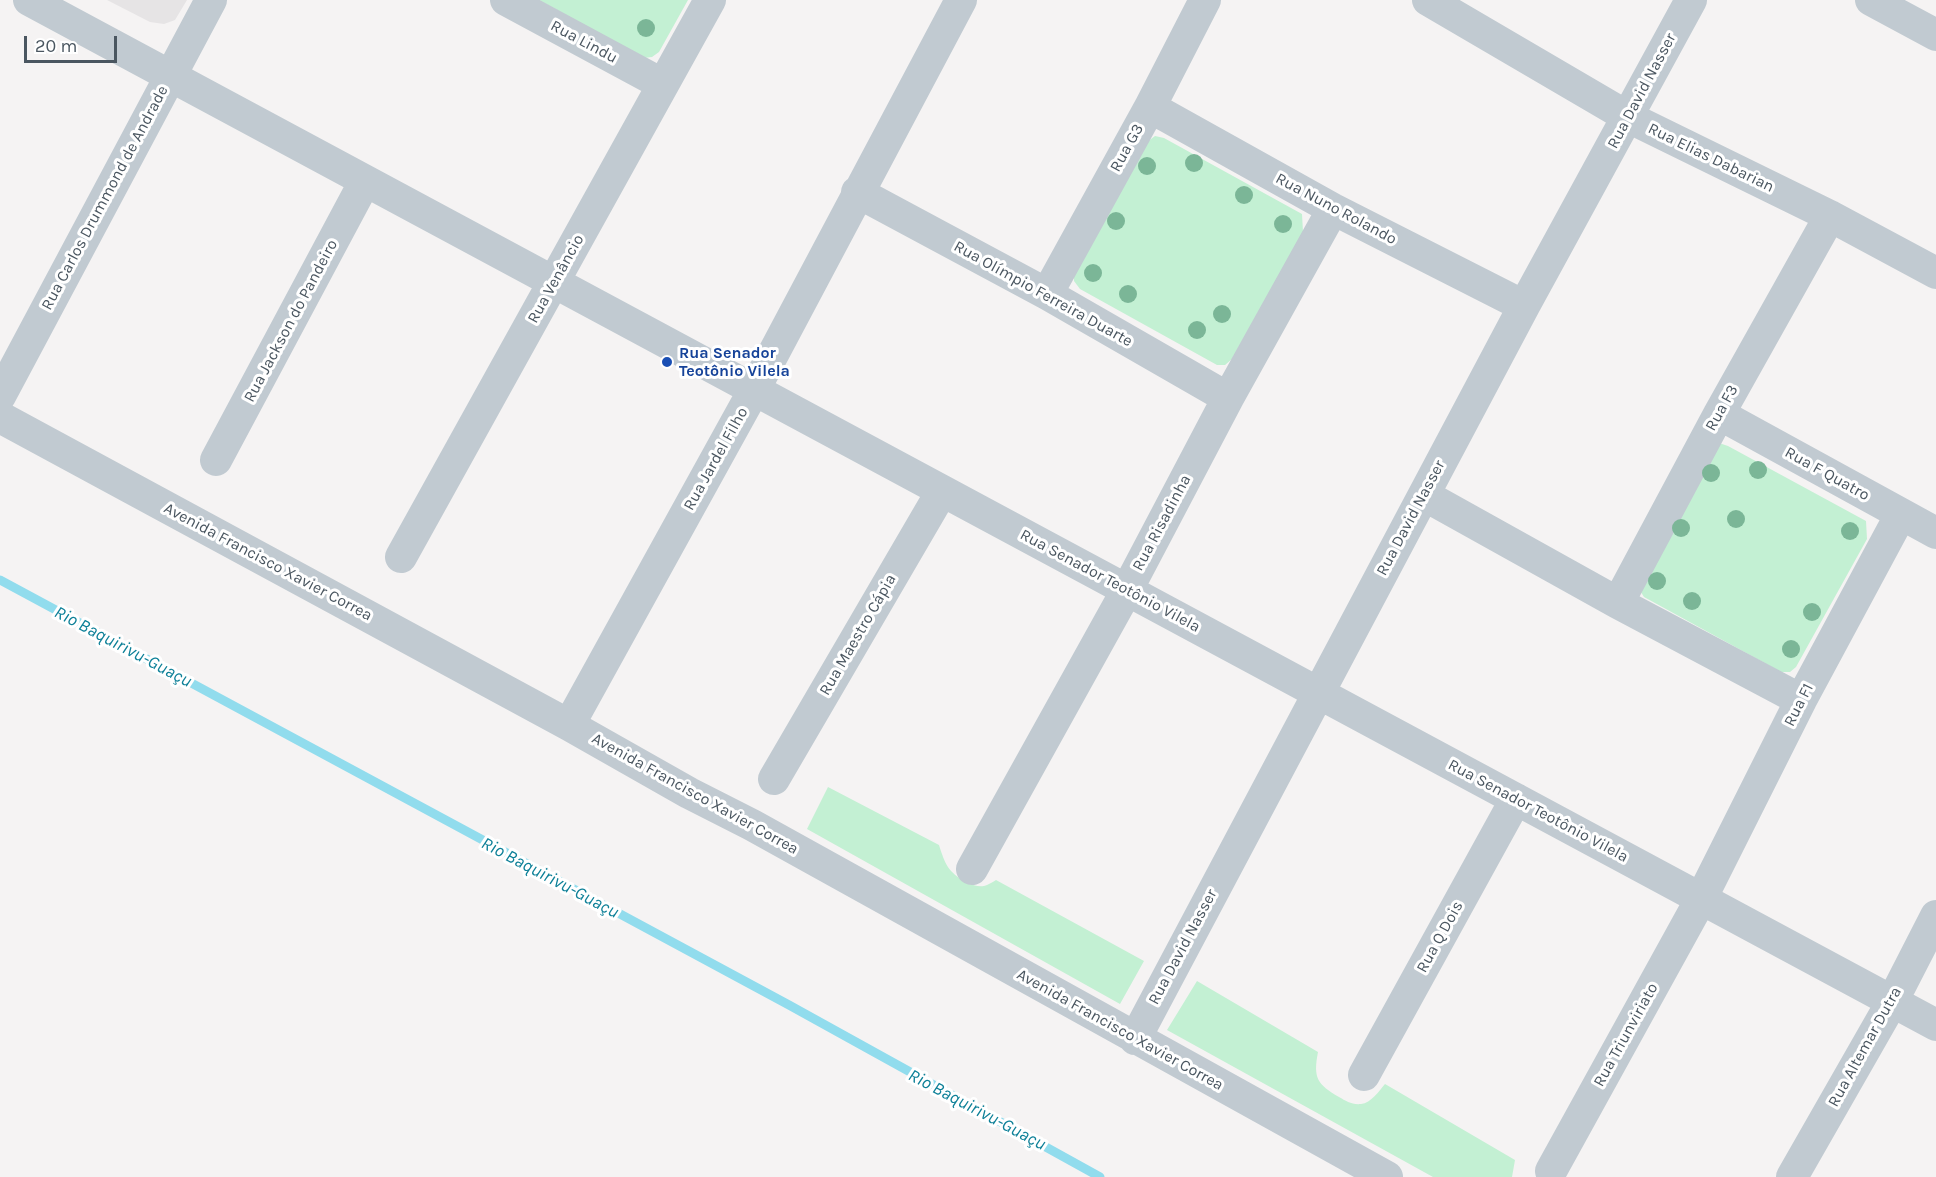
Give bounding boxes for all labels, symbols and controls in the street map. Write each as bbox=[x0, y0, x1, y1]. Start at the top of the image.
street label: Rua Lindu bbox=[547, 16, 621, 68]
scale bar bbox=[27, 24, 120, 62]
street label: Rua David Nasser bbox=[1603, 30, 1681, 152]
text: 20 m bbox=[35, 35, 77, 57]
street label: Rua Carlos Drummond de Andrade bbox=[37, 82, 173, 314]
street label: Rua Elias Dabarian bbox=[1645, 119, 1777, 197]
street label: Rua G3 bbox=[1106, 121, 1148, 175]
street label: Rua Nuno Rolando bbox=[1272, 169, 1400, 249]
street label: Rua Venâncio bbox=[524, 231, 588, 327]
street label: Rua Jackson do Pandeiro bbox=[240, 236, 342, 406]
street label: Rua Olímpio Ferreira Duarte bbox=[950, 237, 1136, 351]
place label: Rua Senador Teotônio Vilela bbox=[679, 343, 790, 381]
marker: Rua Senador Teotônio Vilela bbox=[660, 355, 674, 369]
street label: Rua F3 bbox=[1702, 382, 1742, 434]
street label: Rua Jardel Filho bbox=[680, 404, 752, 514]
street label: Rua F Quatro bbox=[1781, 443, 1873, 505]
street label: Rua David Nasser bbox=[1372, 457, 1450, 579]
street label: Rua Risadinha bbox=[1129, 472, 1195, 574]
street label: Avenida Francisco Xavier Correa bbox=[160, 499, 376, 625]
street label: Rua Senador Teotônio Vilela bbox=[1017, 525, 1203, 637]
street label: Rua Maestro Cápia bbox=[815, 571, 901, 699]
water label: Rio Baquirivu-Guaçu bbox=[50, 602, 196, 692]
street label: Rua F1 bbox=[1780, 680, 1818, 730]
street label: Avenida Francisco Xavier Correa bbox=[588, 729, 802, 859]
street label: Rua Senador Teotônio Vilela bbox=[1445, 755, 1631, 867]
water label: Rio Baquirivu-Guaçu bbox=[477, 833, 623, 923]
street label: Rua David Nasser bbox=[1144, 886, 1222, 1008]
street label: Rua Q Dois bbox=[1413, 898, 1467, 976]
street label: Avenida Francisco Xavier Correa bbox=[1013, 965, 1227, 1095]
street label: Rua Triunviriato bbox=[1590, 980, 1662, 1090]
street label: Rua Altemar Dutra bbox=[1824, 984, 1906, 1110]
water label: Rio Baquirivu-Guaçu bbox=[904, 1065, 1050, 1155]

